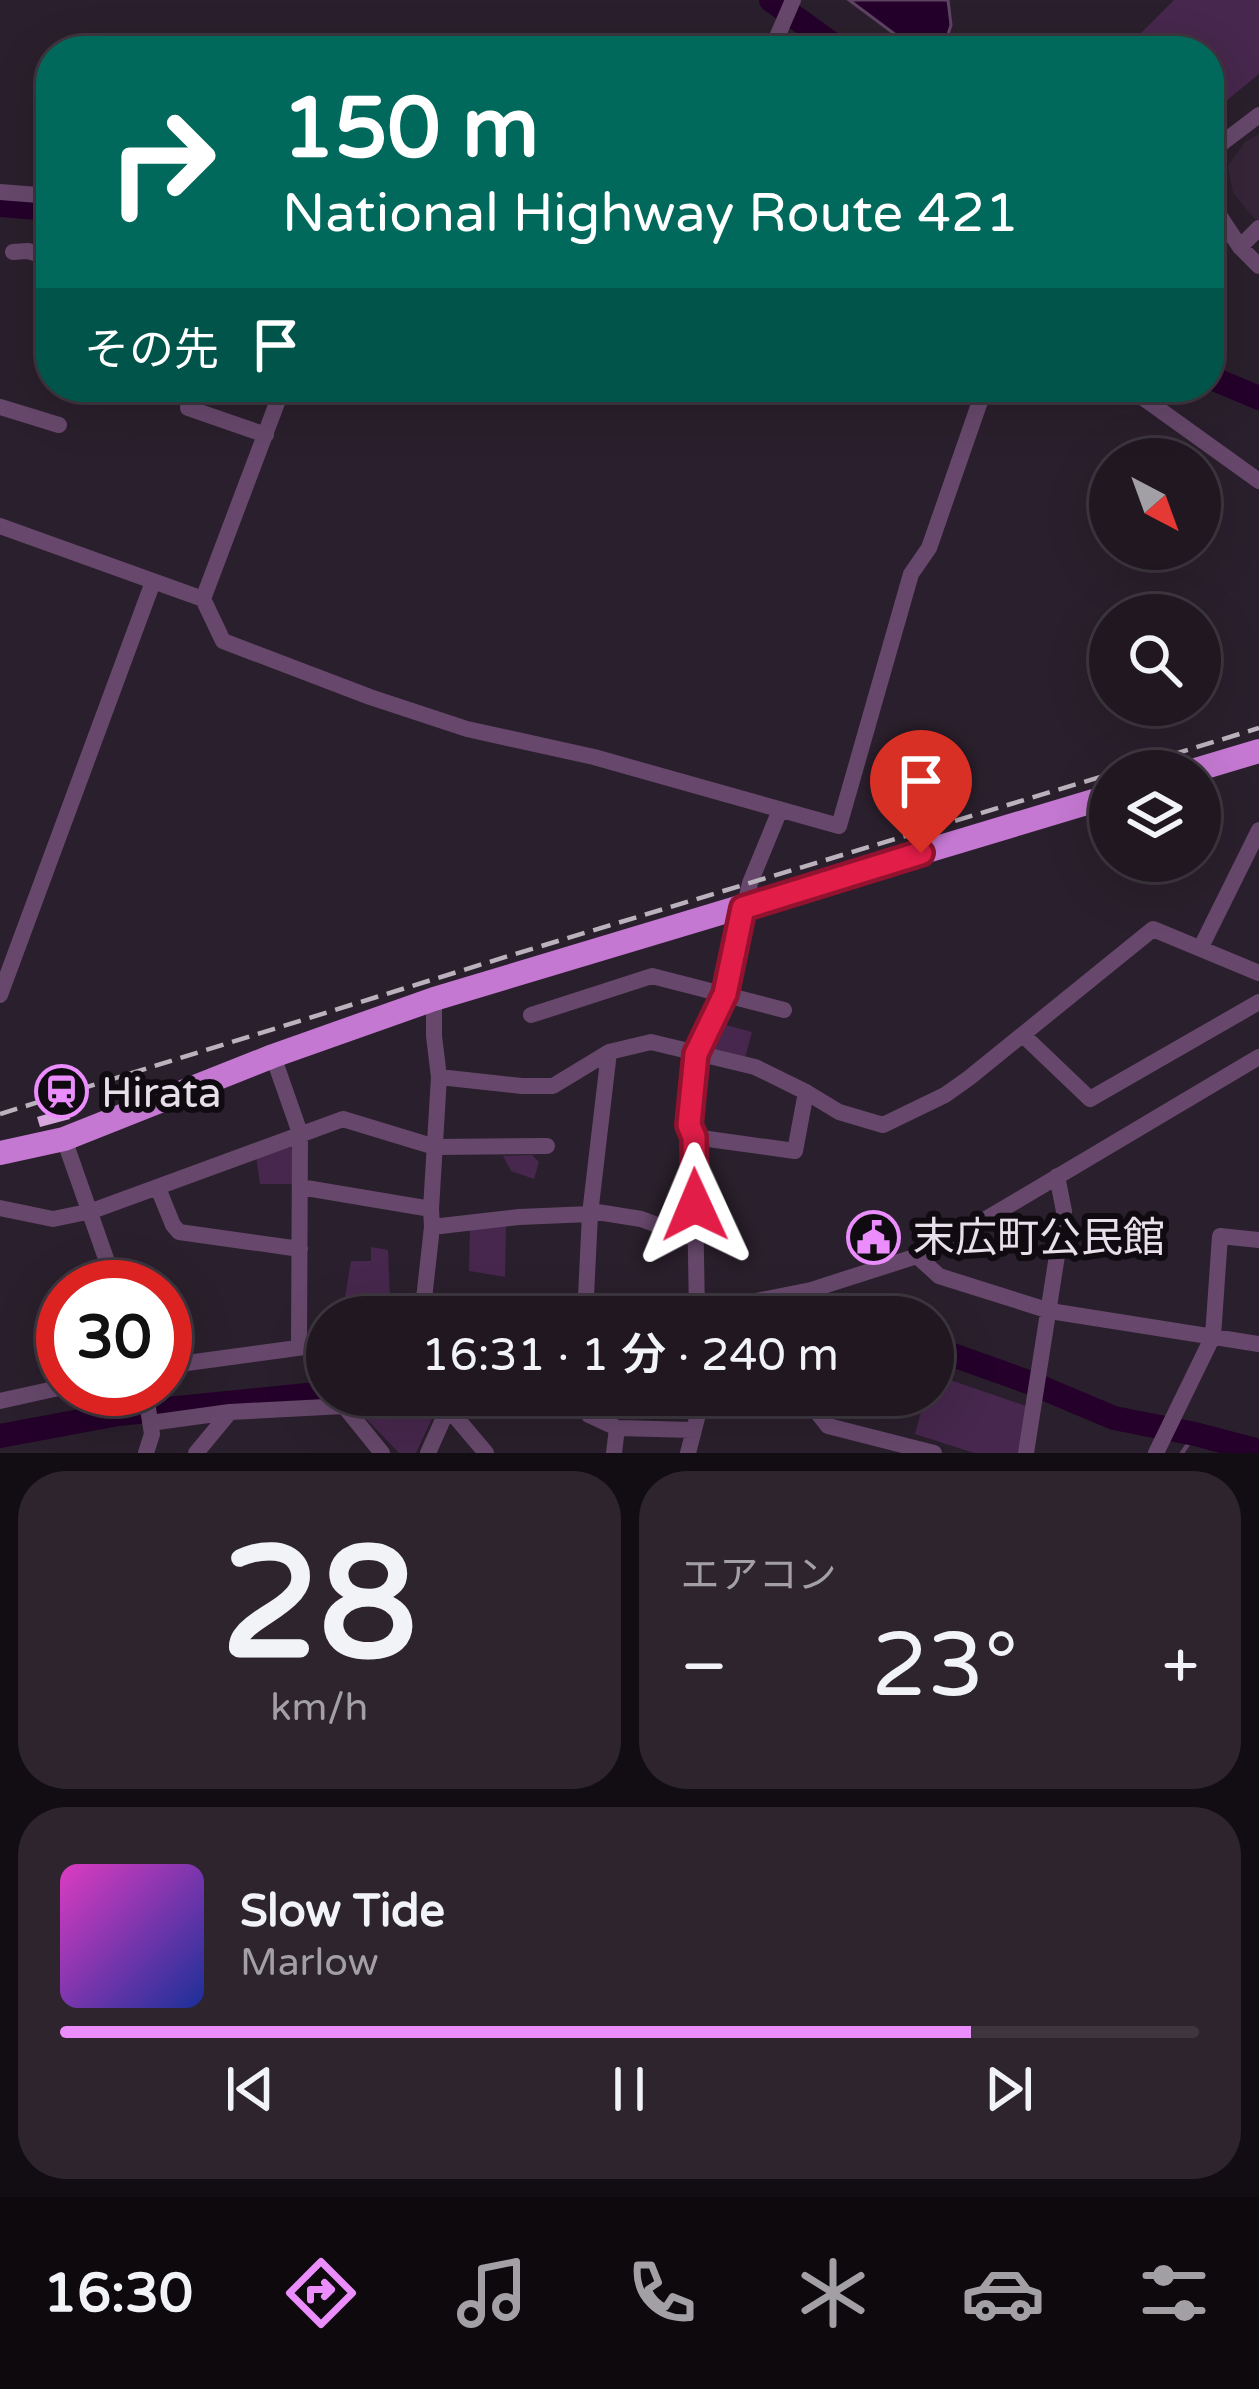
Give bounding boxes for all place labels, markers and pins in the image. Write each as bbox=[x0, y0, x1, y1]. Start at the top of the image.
pin bbox=[870, 730, 972, 853]
station icon: Hirata bbox=[34, 1064, 90, 1120]
place label: Hirata bbox=[101, 1068, 222, 1119]
public building icon: 末広町公民館 bbox=[846, 1209, 902, 1265]
place label: 末広町公民館 bbox=[913, 1213, 1165, 1264]

